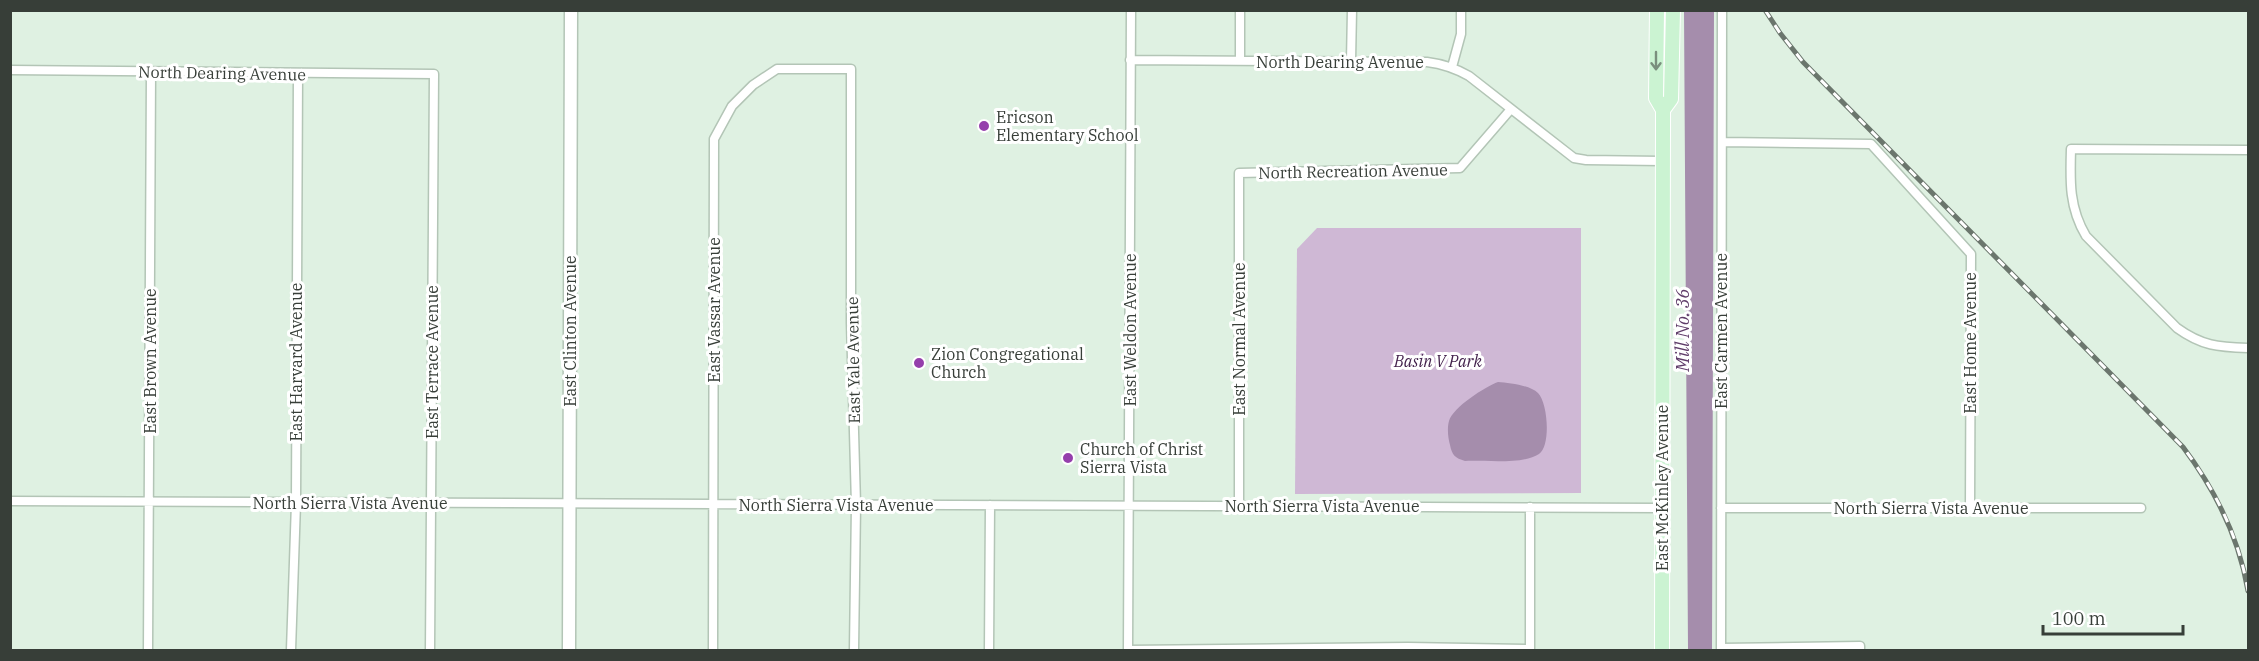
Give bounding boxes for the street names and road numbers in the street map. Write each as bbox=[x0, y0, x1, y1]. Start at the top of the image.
street label: North Dearing Avenue bbox=[1256, 52, 1424, 72]
street label: North Dearing Avenue bbox=[138, 62, 306, 84]
street label: North Recreation Avenue bbox=[1258, 159, 1448, 183]
street label: East Vassar Avenue bbox=[704, 237, 724, 383]
street label: East Weldon Avenue bbox=[1120, 253, 1140, 407]
street label: East Carmen Avenue bbox=[1711, 253, 1731, 409]
street label: East Clinton Avenue bbox=[560, 255, 580, 407]
street label: East Normal Avenue bbox=[1229, 262, 1249, 416]
street label: East Home Avenue bbox=[1960, 272, 1980, 414]
street label: East Harvard Avenue bbox=[286, 283, 306, 441]
street label: East Terrace Avenue bbox=[422, 285, 442, 439]
street label: East Brown Avenue bbox=[140, 288, 160, 434]
street label: East Yale Avenue bbox=[842, 296, 864, 424]
street label: East McKinley Avenue bbox=[1652, 405, 1672, 571]
street label: North Sierra Vista Avenue bbox=[252, 493, 448, 513]
street label: North Sierra Vista Avenue bbox=[738, 495, 934, 515]
street label: North Sierra Vista Avenue bbox=[1224, 496, 1420, 516]
street label: North Sierra Vista Avenue bbox=[1833, 498, 2029, 518]

